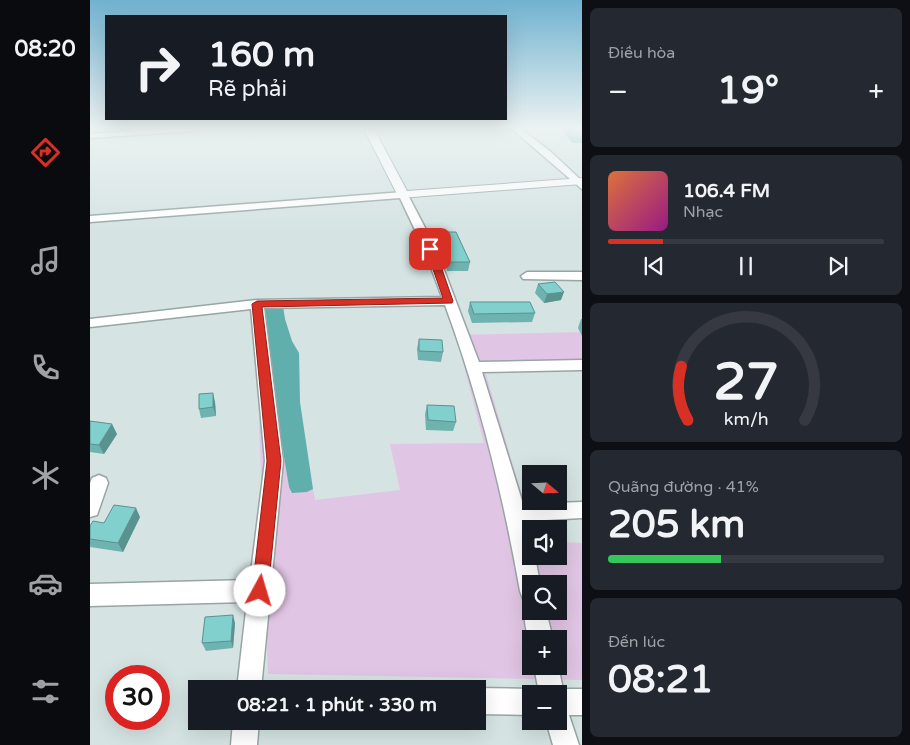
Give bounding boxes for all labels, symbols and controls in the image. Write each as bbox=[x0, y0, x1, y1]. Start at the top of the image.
text: 160 m bbox=[208, 34, 315, 76]
icon: right bbox=[125, 35, 190, 100]
text: 08:20 bbox=[15, 36, 75, 62]
text: Điều hòa bbox=[608, 43, 675, 63]
text: 19° bbox=[717, 68, 779, 114]
text: − bbox=[608, 75, 628, 109]
text: + bbox=[868, 75, 884, 109]
text: Rẽ phải bbox=[208, 76, 287, 102]
icon: directions bbox=[28, 135, 63, 170]
text: 106.4 FM bbox=[683, 180, 770, 202]
text: Nhạc bbox=[683, 202, 723, 222]
pin bbox=[409, 228, 451, 270]
icon: arrive bbox=[416, 235, 444, 263]
icon: music bbox=[28, 243, 63, 278]
icon: previous bbox=[640, 252, 668, 280]
icon: pause bbox=[732, 252, 760, 280]
icon: next bbox=[824, 252, 852, 280]
icon: phone bbox=[28, 350, 63, 385]
text: 27 bbox=[713, 351, 779, 414]
text: km/h bbox=[724, 409, 768, 430]
icon: climate bbox=[28, 458, 63, 493]
north arrow bbox=[522, 465, 568, 510]
map controls bbox=[522, 465, 567, 730]
text: Quãng đường · 41% bbox=[608, 477, 759, 497]
text: 205 km bbox=[608, 502, 745, 548]
button: sound bbox=[522, 520, 567, 565]
position arrow bbox=[233, 564, 285, 616]
icon: car bbox=[28, 566, 63, 601]
button: search bbox=[522, 575, 567, 620]
button: + bbox=[522, 630, 567, 675]
text: Đến lúc bbox=[608, 632, 665, 652]
text: 08:21 bbox=[608, 657, 713, 703]
speed limit sign: 30 bbox=[105, 665, 170, 730]
icon: filters bbox=[28, 674, 63, 709]
button: − bbox=[522, 685, 567, 730]
text: 08:21 · 1 phút · 330 m bbox=[237, 694, 437, 716]

